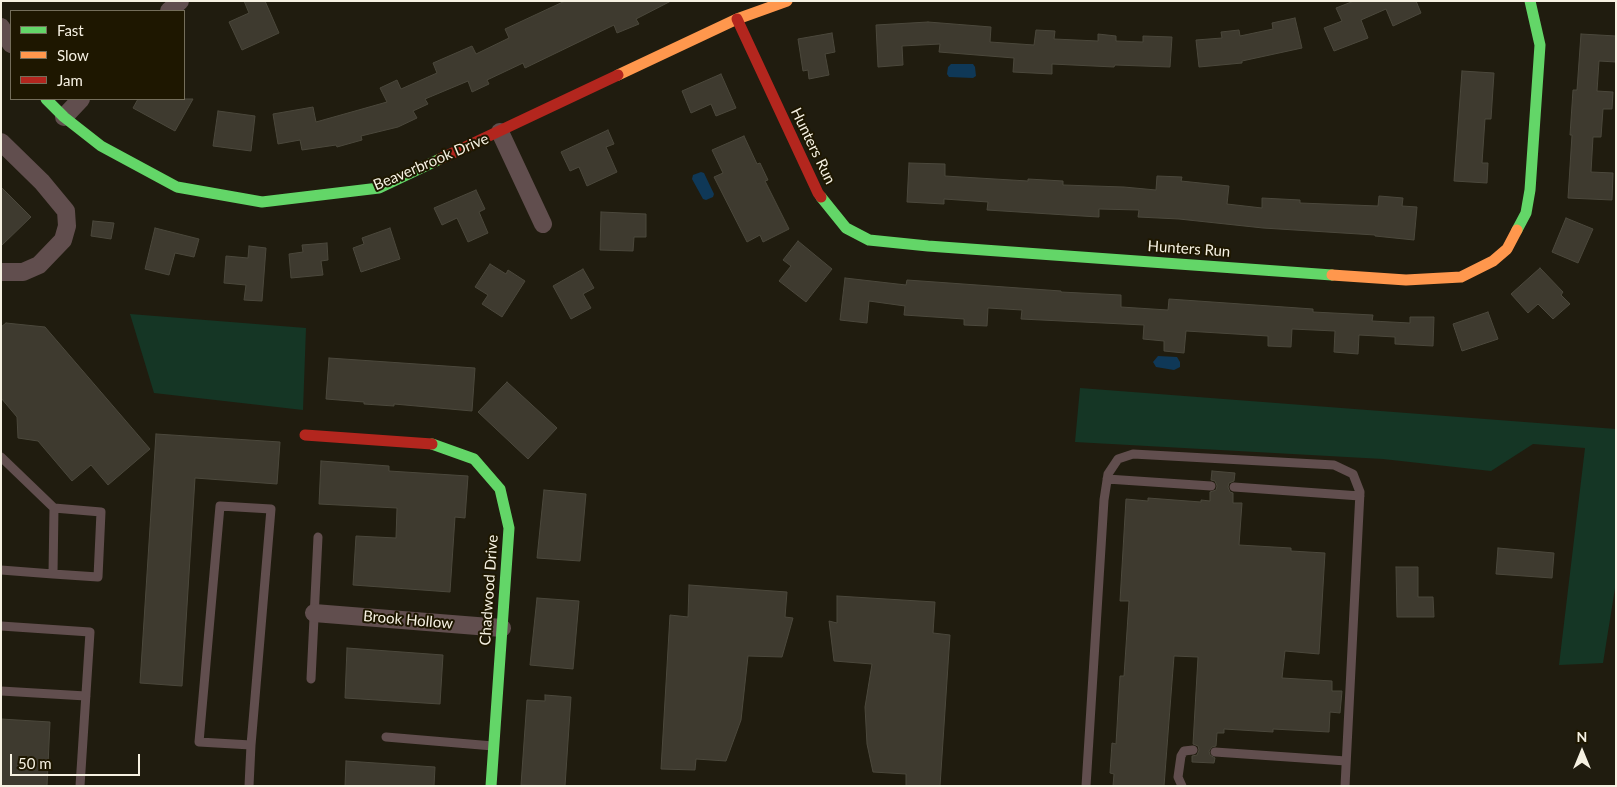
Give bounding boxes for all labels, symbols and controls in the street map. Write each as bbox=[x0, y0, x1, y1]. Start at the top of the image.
legend bbox=[10, 10, 185, 100]
text: Fast bbox=[57, 21, 84, 39]
text: Slow bbox=[57, 46, 89, 64]
text: Jam bbox=[57, 71, 83, 89]
street label: Hunters Run bbox=[787, 105, 839, 187]
street label: Beaverbrook Drive bbox=[371, 130, 491, 194]
street label: Hunters Run bbox=[1147, 237, 1231, 261]
street label: Chadwood Drive bbox=[476, 534, 502, 646]
street label: Brook Hollow bbox=[362, 607, 454, 633]
north arrow bbox=[1557, 727, 1607, 777]
text: N bbox=[1577, 728, 1587, 745]
scale bar bbox=[12, 744, 142, 776]
text: 50 m bbox=[18, 754, 52, 772]

